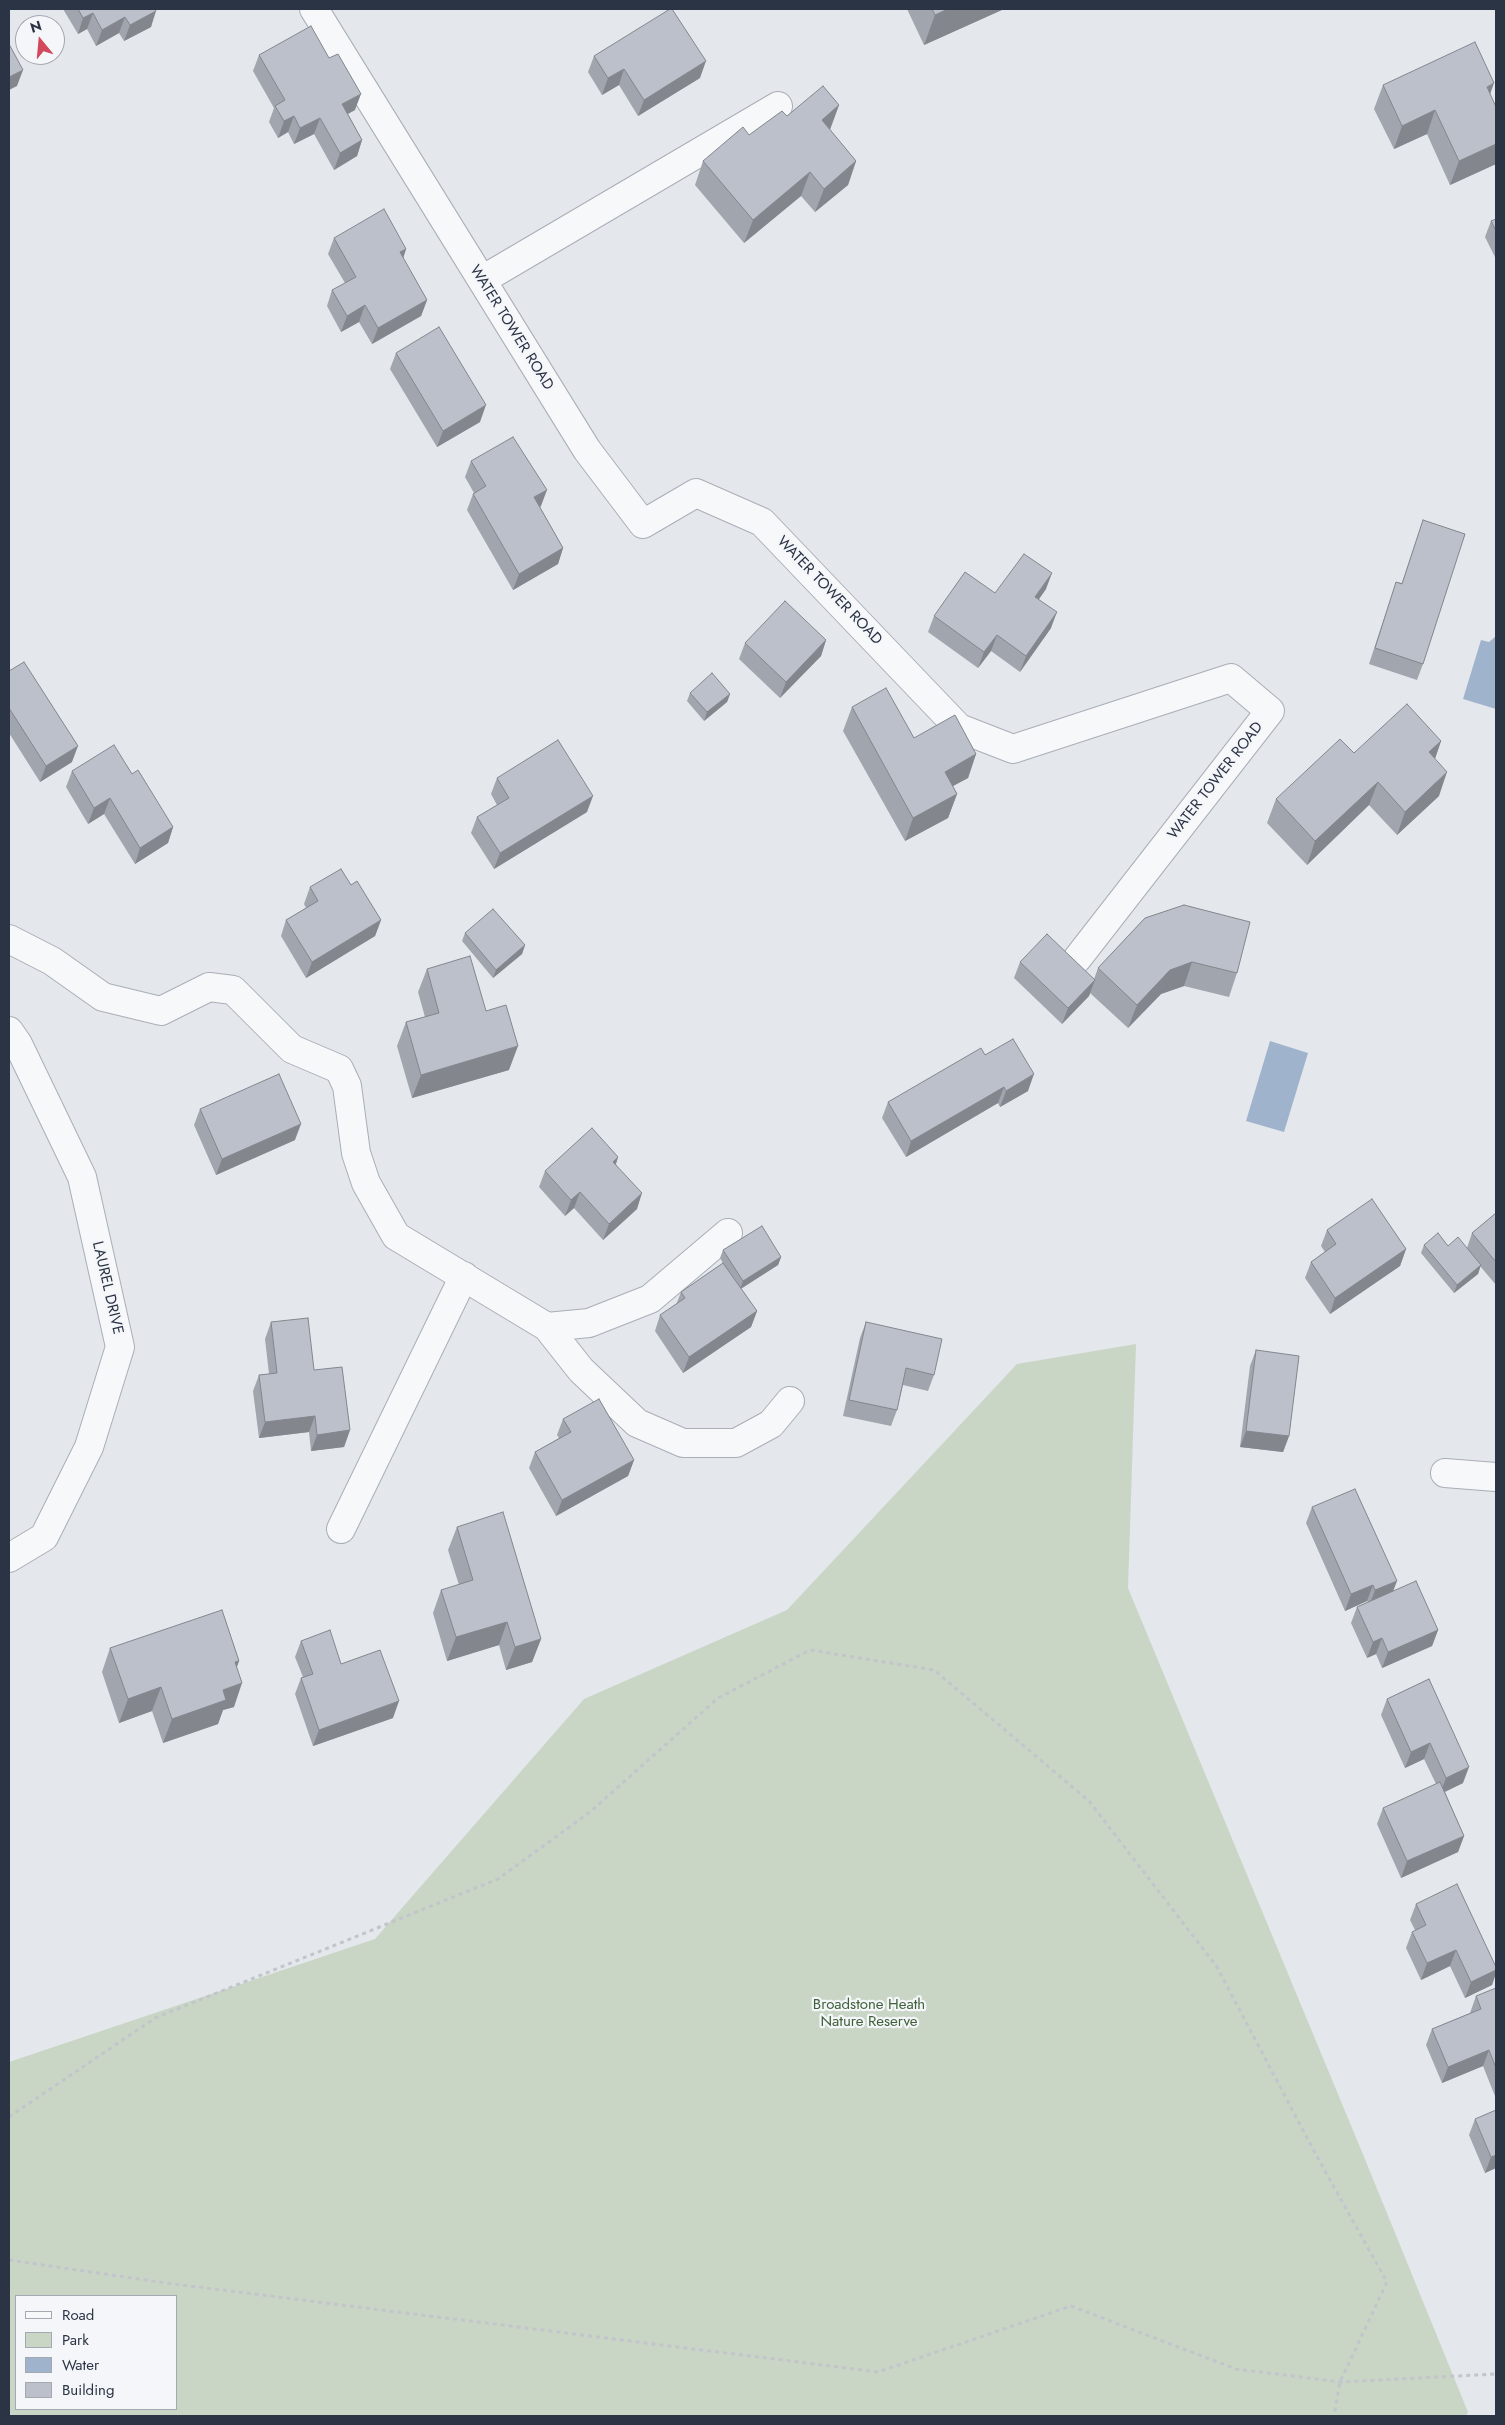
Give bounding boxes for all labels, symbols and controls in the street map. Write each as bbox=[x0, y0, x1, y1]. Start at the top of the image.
north arrow bbox=[15, 15, 65, 65]
text: N bbox=[28, 15, 44, 38]
street label: WATER TOWER ROAD bbox=[465, 262, 557, 394]
street label: WATER TOWER ROAD bbox=[773, 533, 885, 649]
street label: WATER TOWER ROAD bbox=[1165, 719, 1267, 843]
street label: LAUREL DRIVE bbox=[88, 1240, 126, 1336]
park label: Broadstone Heath Nature Reserve bbox=[813, 1996, 925, 2031]
legend bbox=[15, 2295, 178, 2410]
text: Road bbox=[62, 2304, 94, 2326]
text: Park bbox=[62, 2329, 89, 2351]
text: Water bbox=[62, 2354, 99, 2376]
text: Building bbox=[62, 2379, 114, 2401]

